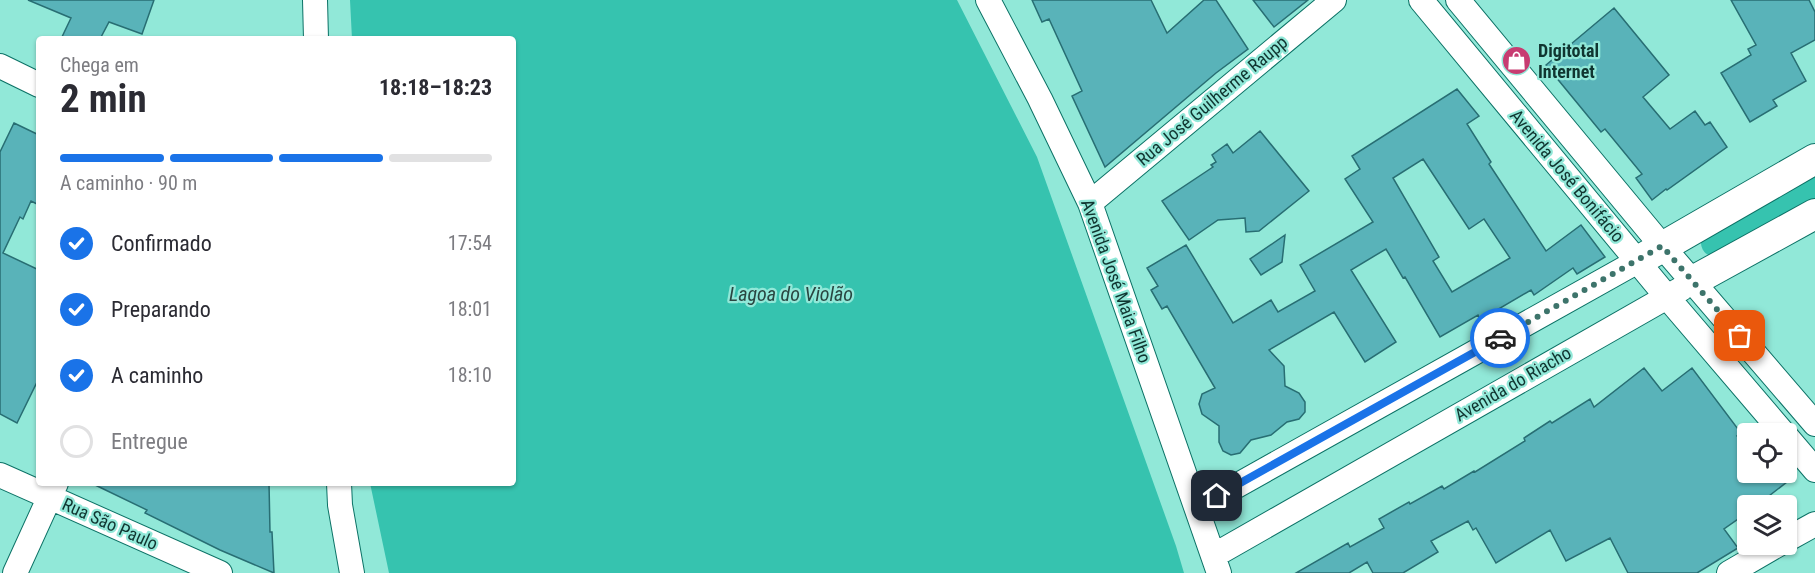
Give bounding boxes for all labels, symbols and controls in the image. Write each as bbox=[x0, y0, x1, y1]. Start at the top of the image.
street label: Rua José Guilherme Raupp bbox=[1132, 31, 1291, 170]
place label: Digitotal Internet bbox=[1538, 40, 1599, 82]
shop icon: Digitotal Internet bbox=[1501, 45, 1533, 77]
text: Chega em bbox=[60, 53, 139, 77]
text: 18:18–18:23 bbox=[379, 75, 492, 100]
text: 2 min bbox=[60, 76, 147, 122]
street label: Avenida José Bonifácio bbox=[1506, 105, 1629, 246]
text: A caminho · 90 m bbox=[60, 171, 197, 195]
street label: Avenida José Maia Filho bbox=[1077, 196, 1156, 366]
icon: check bbox=[60, 227, 93, 260]
text: Confirmado bbox=[111, 231, 212, 256]
text: 17:54 bbox=[448, 231, 492, 255]
water label: Lagoa do Violão bbox=[729, 282, 853, 306]
icon: check bbox=[60, 293, 93, 326]
text: Preparando bbox=[111, 297, 211, 322]
text: 18:01 bbox=[448, 297, 492, 321]
courier bbox=[1470, 308, 1530, 368]
pin bbox=[1714, 310, 1765, 361]
icon: bag bbox=[1723, 319, 1756, 352]
icon: car bbox=[1484, 322, 1517, 355]
street label: Avenida do Riacho bbox=[1451, 342, 1575, 425]
icon: check bbox=[60, 359, 93, 392]
text: A caminho bbox=[111, 363, 203, 388]
text: 18:10 bbox=[448, 363, 492, 387]
map controls bbox=[1737, 423, 1797, 555]
button: locate bbox=[1737, 423, 1797, 483]
text: Entregue bbox=[111, 429, 188, 454]
pin bbox=[1191, 470, 1242, 521]
icon: home bbox=[1200, 479, 1233, 512]
street label: Rua São Paulo bbox=[59, 493, 161, 554]
button: layers bbox=[1737, 495, 1797, 555]

